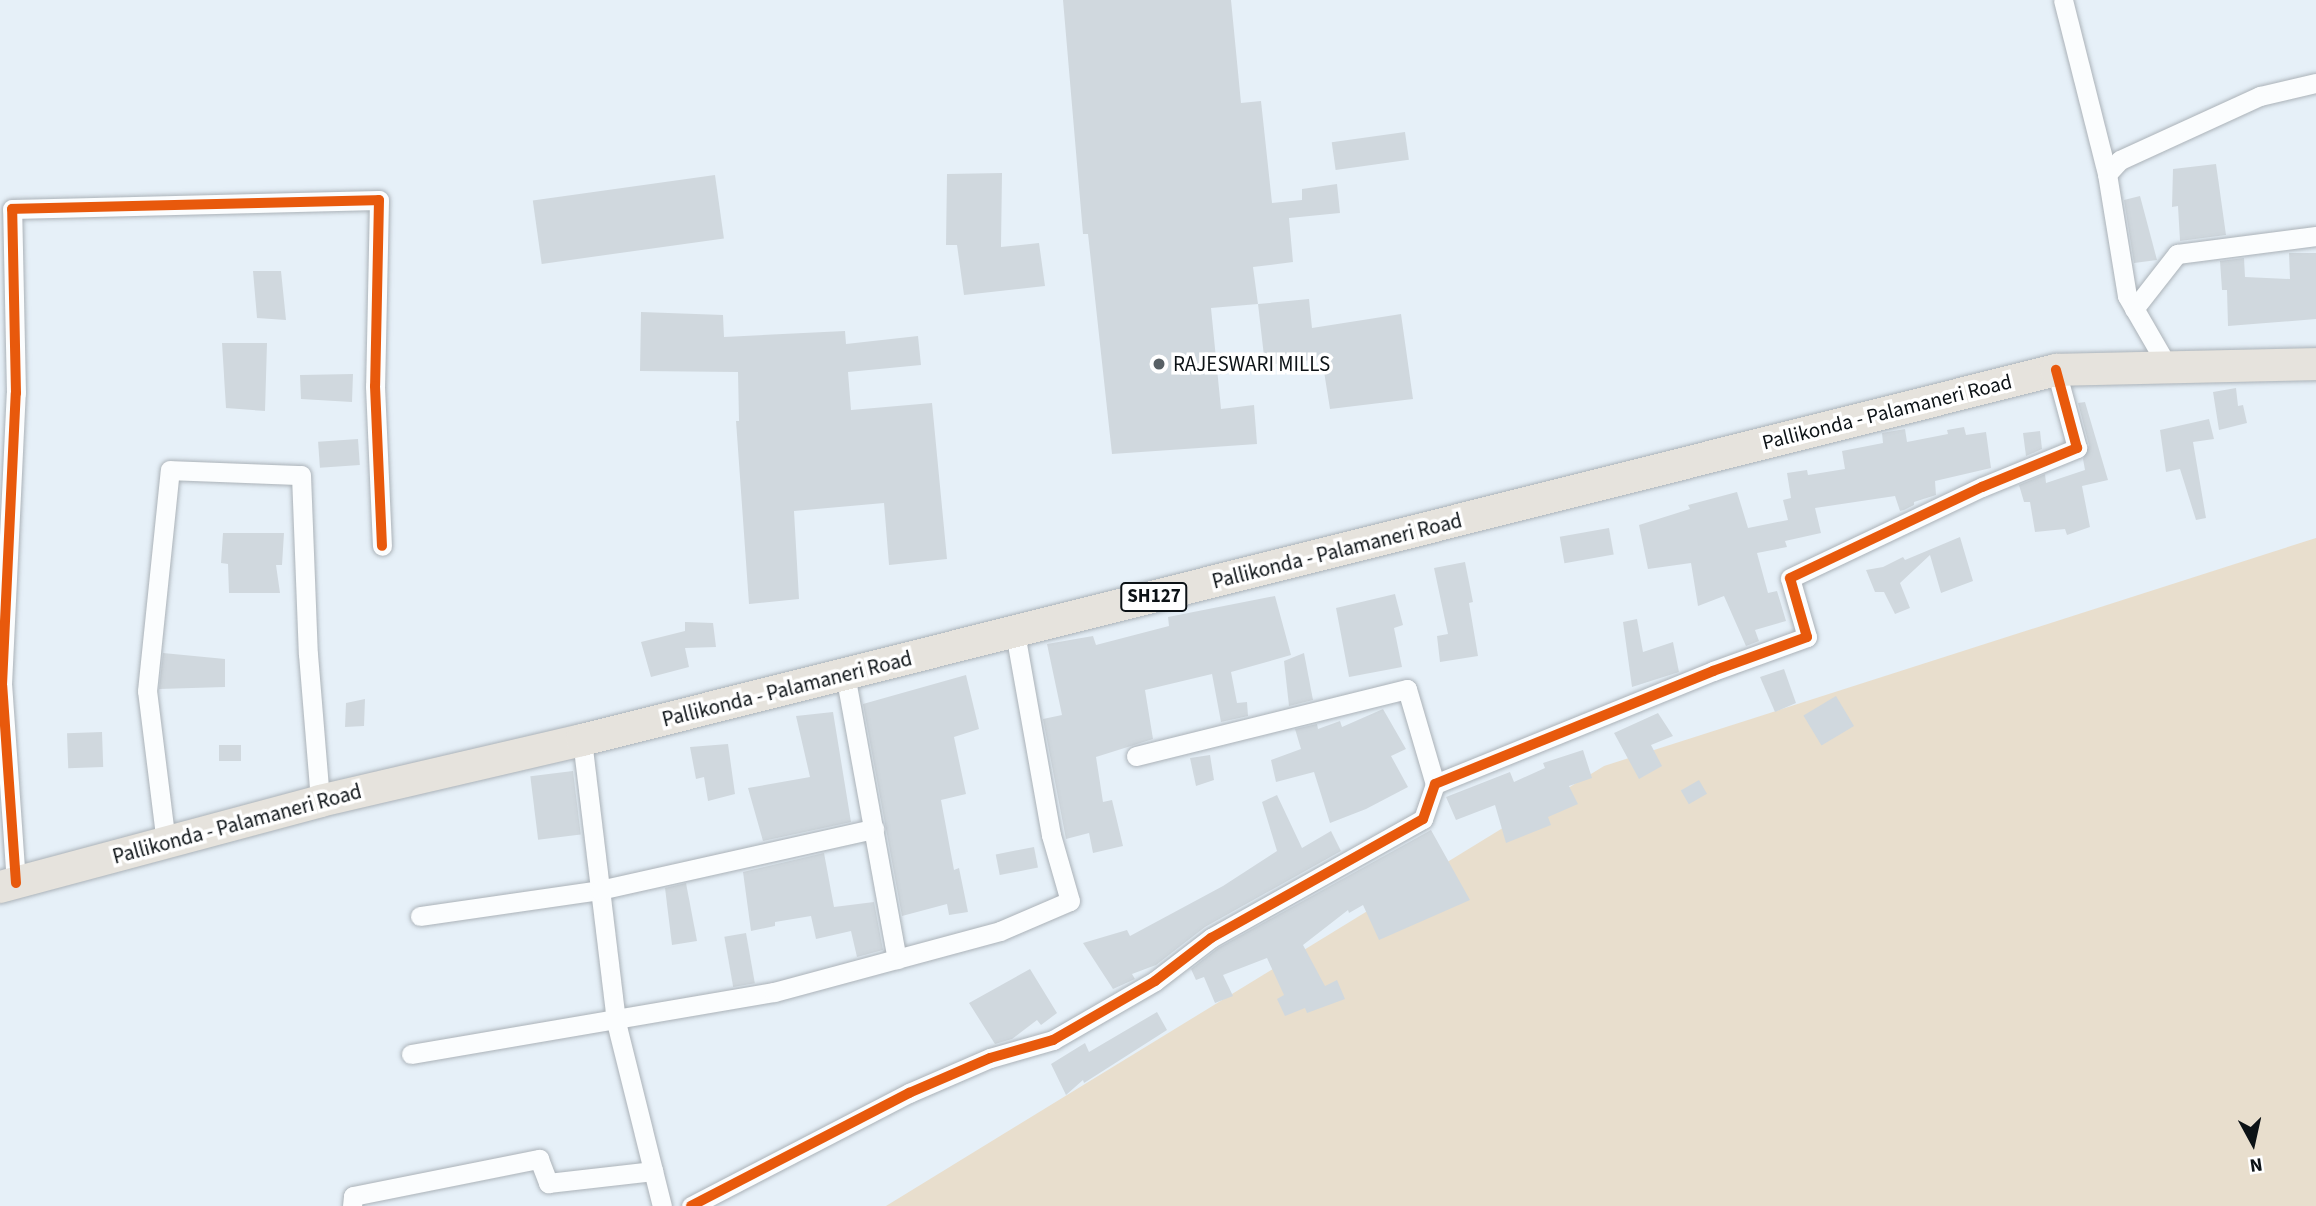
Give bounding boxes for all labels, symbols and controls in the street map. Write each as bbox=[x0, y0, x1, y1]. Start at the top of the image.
place label: RAJESWARI MILLS bbox=[1173, 351, 1330, 377]
marker: RAJESWARI MILLS bbox=[1151, 356, 1167, 372]
street label: Pallikonda - Palamaneri Road bbox=[1759, 369, 2015, 455]
street label: Pallikonda - Palamaneri Road bbox=[1209, 508, 1465, 594]
road number: SH127 bbox=[1119, 582, 1189, 612]
street label: Pallikonda - Palamaneri Road bbox=[659, 646, 915, 732]
street label: Pallikonda - Palamaneri Road bbox=[110, 779, 364, 869]
north arrow bbox=[2218, 1108, 2288, 1178]
text: N bbox=[2248, 1150, 2264, 1179]

